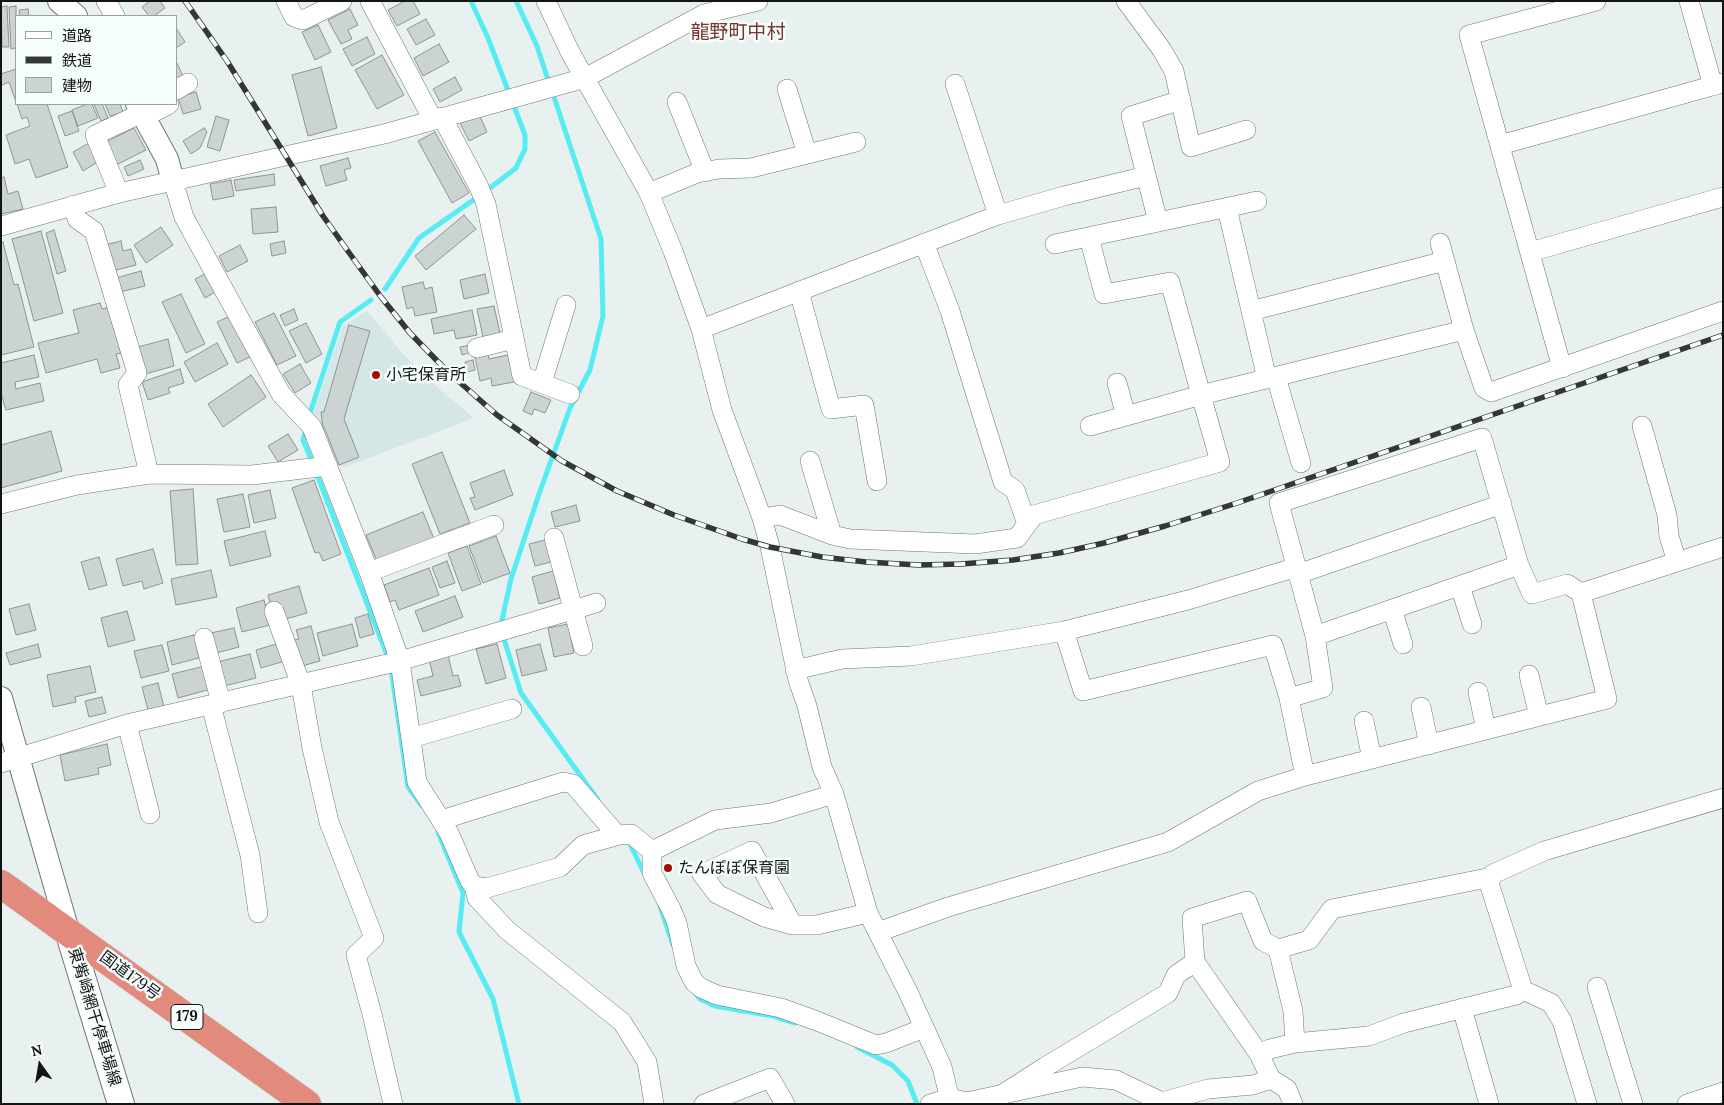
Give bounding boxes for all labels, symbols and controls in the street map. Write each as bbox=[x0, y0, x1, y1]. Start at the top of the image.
legend bbox=[15, 15, 178, 105]
district label: 龍野町中村 bbox=[691, 22, 785, 44]
text: 道路 bbox=[62, 26, 92, 45]
text: 鉄道 bbox=[62, 51, 92, 70]
text: 建物 bbox=[62, 76, 92, 95]
place label: 小宅保育所 bbox=[386, 365, 466, 385]
marker: 小宅保育所 bbox=[370, 369, 382, 381]
place label: たんぽぽ保育園 bbox=[678, 858, 790, 878]
marker: たんぽぽ保育園 bbox=[662, 862, 674, 874]
street label: 東觜崎網干停車場線 bbox=[64, 945, 124, 1089]
street label: 国道179号 bbox=[96, 948, 164, 1004]
road number: 179 bbox=[171, 1004, 203, 1030]
north arrow bbox=[15, 1040, 65, 1090]
text: N bbox=[29, 1040, 44, 1060]

